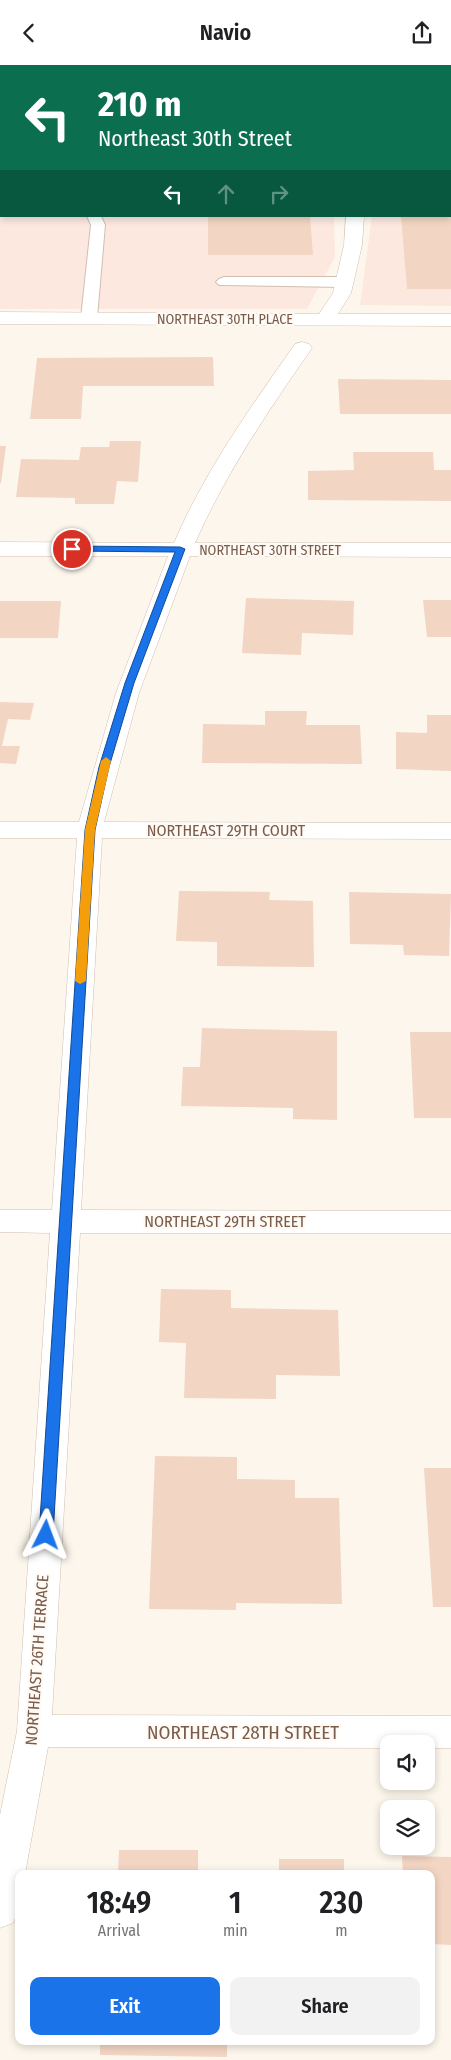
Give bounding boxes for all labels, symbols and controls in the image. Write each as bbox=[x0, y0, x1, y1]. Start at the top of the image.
icon: back bbox=[15, 19, 43, 47]
text: Navio bbox=[200, 19, 251, 46]
icon: share bbox=[408, 19, 436, 47]
text: 210 m bbox=[98, 83, 182, 125]
icon: left bbox=[15, 85, 80, 150]
text: Northeast 30th Street bbox=[98, 125, 292, 152]
icon: left bbox=[159, 180, 187, 208]
icon: ahead bbox=[212, 180, 240, 208]
icon: right bbox=[265, 180, 293, 208]
street label: NORTHEAST 30TH PLACE bbox=[157, 311, 293, 328]
pin bbox=[51, 528, 93, 570]
icon: arrive bbox=[58, 535, 86, 563]
street label: NORTHEAST 30TH STREET bbox=[199, 542, 341, 559]
street label: NORTHEAST 29TH COURT bbox=[147, 821, 306, 840]
street label: NORTHEAST 29TH STREET bbox=[144, 1212, 306, 1231]
position arrow bbox=[19, 1508, 71, 1560]
street label: NORTHEAST 26TH TERRACE bbox=[22, 1574, 52, 1746]
street label: NORTHEAST 28TH STREET bbox=[147, 1721, 339, 1744]
map controls bbox=[380, 1735, 435, 1855]
button: sound bbox=[380, 1735, 435, 1790]
button: layers bbox=[380, 1800, 435, 1855]
text: 18:49 bbox=[87, 1885, 151, 1921]
text: 1 bbox=[229, 1885, 242, 1921]
text: 230 bbox=[319, 1885, 363, 1921]
text: Arrival bbox=[98, 1921, 140, 1940]
text: min bbox=[223, 1921, 248, 1940]
text: m bbox=[335, 1921, 348, 1940]
button: Exit bbox=[30, 1977, 220, 2035]
button: Share bbox=[230, 1977, 420, 2035]

